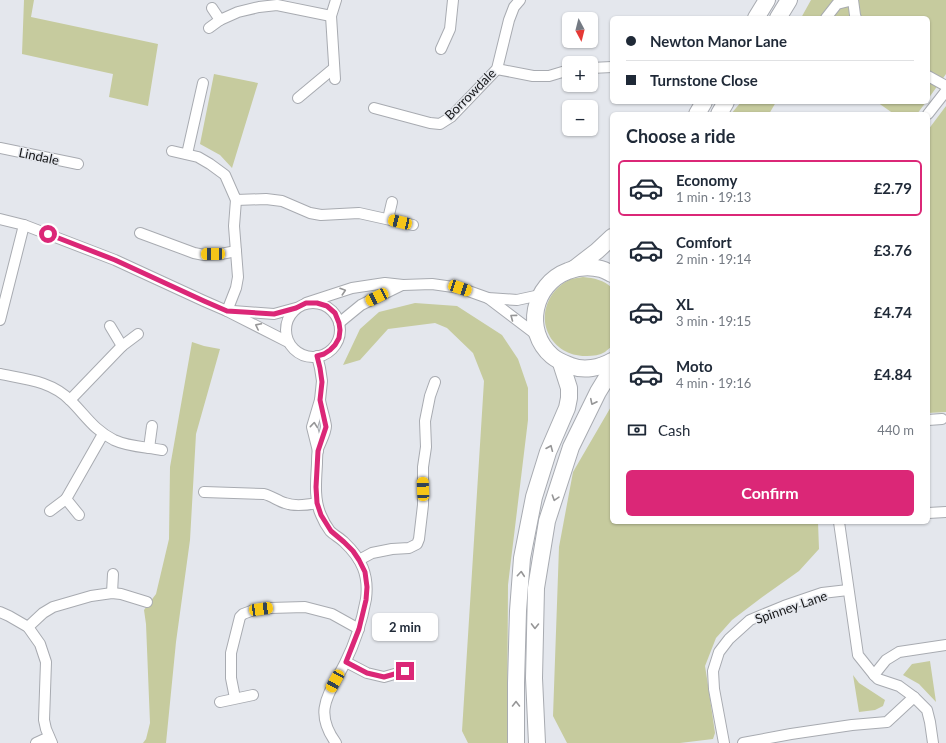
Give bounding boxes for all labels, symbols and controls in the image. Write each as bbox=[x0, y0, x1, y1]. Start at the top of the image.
north arrow bbox=[562, 12, 598, 48]
map controls bbox=[562, 12, 598, 136]
text: Newton Manor Lane bbox=[650, 32, 787, 50]
button: + bbox=[562, 56, 598, 92]
street label: Borrowdale bbox=[441, 65, 499, 123]
text: Turnstone Close bbox=[650, 71, 758, 89]
button: − bbox=[562, 100, 598, 136]
text: Choose a ride bbox=[626, 125, 735, 147]
street label: Lindale bbox=[17, 144, 61, 168]
icon: car bbox=[628, 170, 664, 206]
text: Economy bbox=[676, 171, 737, 189]
text: £2.79 bbox=[874, 179, 912, 197]
text: 1 min · 19:13 bbox=[676, 189, 751, 205]
car bbox=[387, 213, 413, 231]
route start bbox=[39, 225, 57, 243]
icon: car bbox=[628, 232, 664, 268]
text: Comfort bbox=[676, 233, 732, 251]
text: £3.76 bbox=[874, 241, 912, 259]
car bbox=[201, 248, 225, 260]
text: 2 min · 19:14 bbox=[676, 251, 751, 267]
car bbox=[447, 278, 473, 298]
car bbox=[364, 286, 390, 308]
one-way arrow bbox=[340, 287, 347, 296]
icon: car bbox=[628, 294, 664, 330]
text: XL bbox=[676, 295, 694, 313]
text: £4.74 bbox=[874, 303, 912, 321]
text: 3 min · 19:15 bbox=[676, 313, 751, 329]
one-way arrow bbox=[510, 315, 517, 322]
one-way arrow bbox=[254, 323, 262, 331]
icon: car bbox=[628, 356, 664, 392]
text: Moto bbox=[676, 357, 713, 375]
text: £4.84 bbox=[874, 365, 912, 383]
text: 4 min · 19:16 bbox=[676, 375, 751, 391]
one-way arrow bbox=[590, 398, 598, 406]
icon: cash bbox=[626, 419, 648, 441]
text: Cash bbox=[658, 421, 690, 439]
one-way arrow bbox=[309, 422, 318, 428]
text: 440 m bbox=[877, 422, 914, 438]
one-way arrow bbox=[545, 444, 553, 452]
button: Confirm bbox=[626, 470, 914, 516]
car bbox=[417, 477, 429, 501]
one-way arrow bbox=[551, 494, 560, 501]
one-way arrow bbox=[516, 571, 525, 577]
street label: Spinney Lane bbox=[753, 587, 829, 627]
car bbox=[248, 601, 274, 617]
callout: 2 min bbox=[372, 613, 438, 641]
text: 2 min bbox=[389, 619, 421, 635]
one-way arrow bbox=[531, 623, 540, 629]
route end bbox=[396, 662, 414, 680]
car bbox=[324, 668, 346, 694]
one-way arrow bbox=[512, 701, 520, 707]

